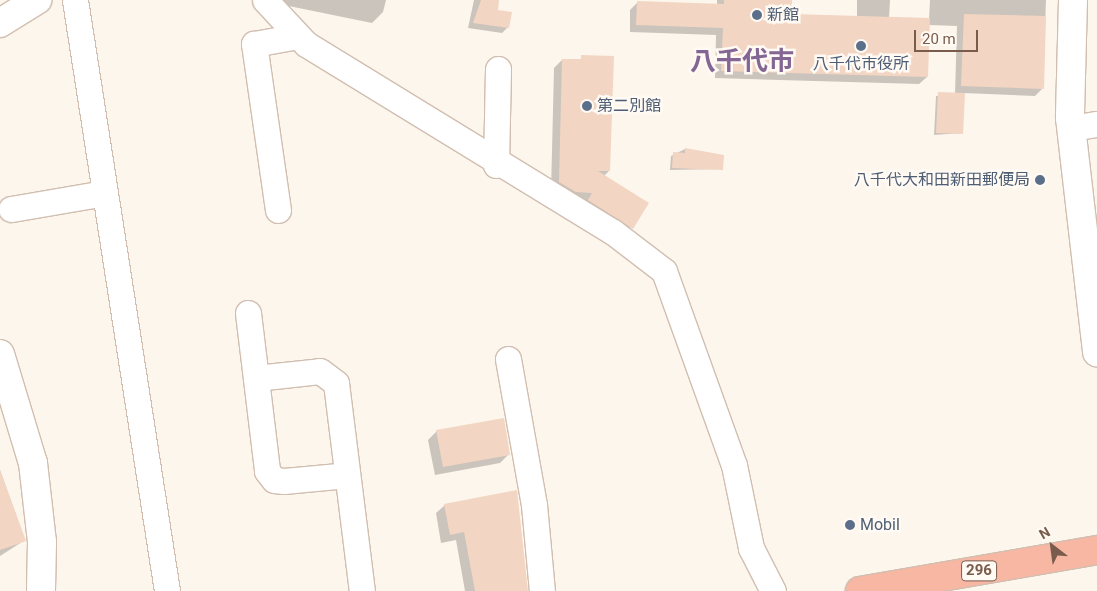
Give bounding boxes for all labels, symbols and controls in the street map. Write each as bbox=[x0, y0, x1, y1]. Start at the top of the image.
place label: 新館 bbox=[767, 5, 799, 25]
marker: 新館 bbox=[751, 9, 763, 21]
scale bar bbox=[917, 20, 981, 52]
text: 20 m bbox=[922, 30, 956, 48]
marker: 八千代市役所 bbox=[855, 40, 867, 52]
district label: 八千代市 bbox=[690, 46, 794, 78]
place label: 八千代市役所 bbox=[813, 54, 909, 74]
place label: 第二別館 bbox=[597, 96, 661, 116]
marker: 第二別館 bbox=[581, 100, 593, 112]
place label: 八千代大和田新田郵便局 bbox=[854, 170, 1030, 190]
marker: 八千代大和田新田郵便局 bbox=[1034, 174, 1046, 186]
place label: Mobil bbox=[860, 515, 900, 535]
marker: Mobil bbox=[844, 519, 856, 531]
north arrow bbox=[1027, 521, 1077, 571]
text: N bbox=[1036, 524, 1053, 542]
road number: 296 bbox=[960, 558, 998, 584]

